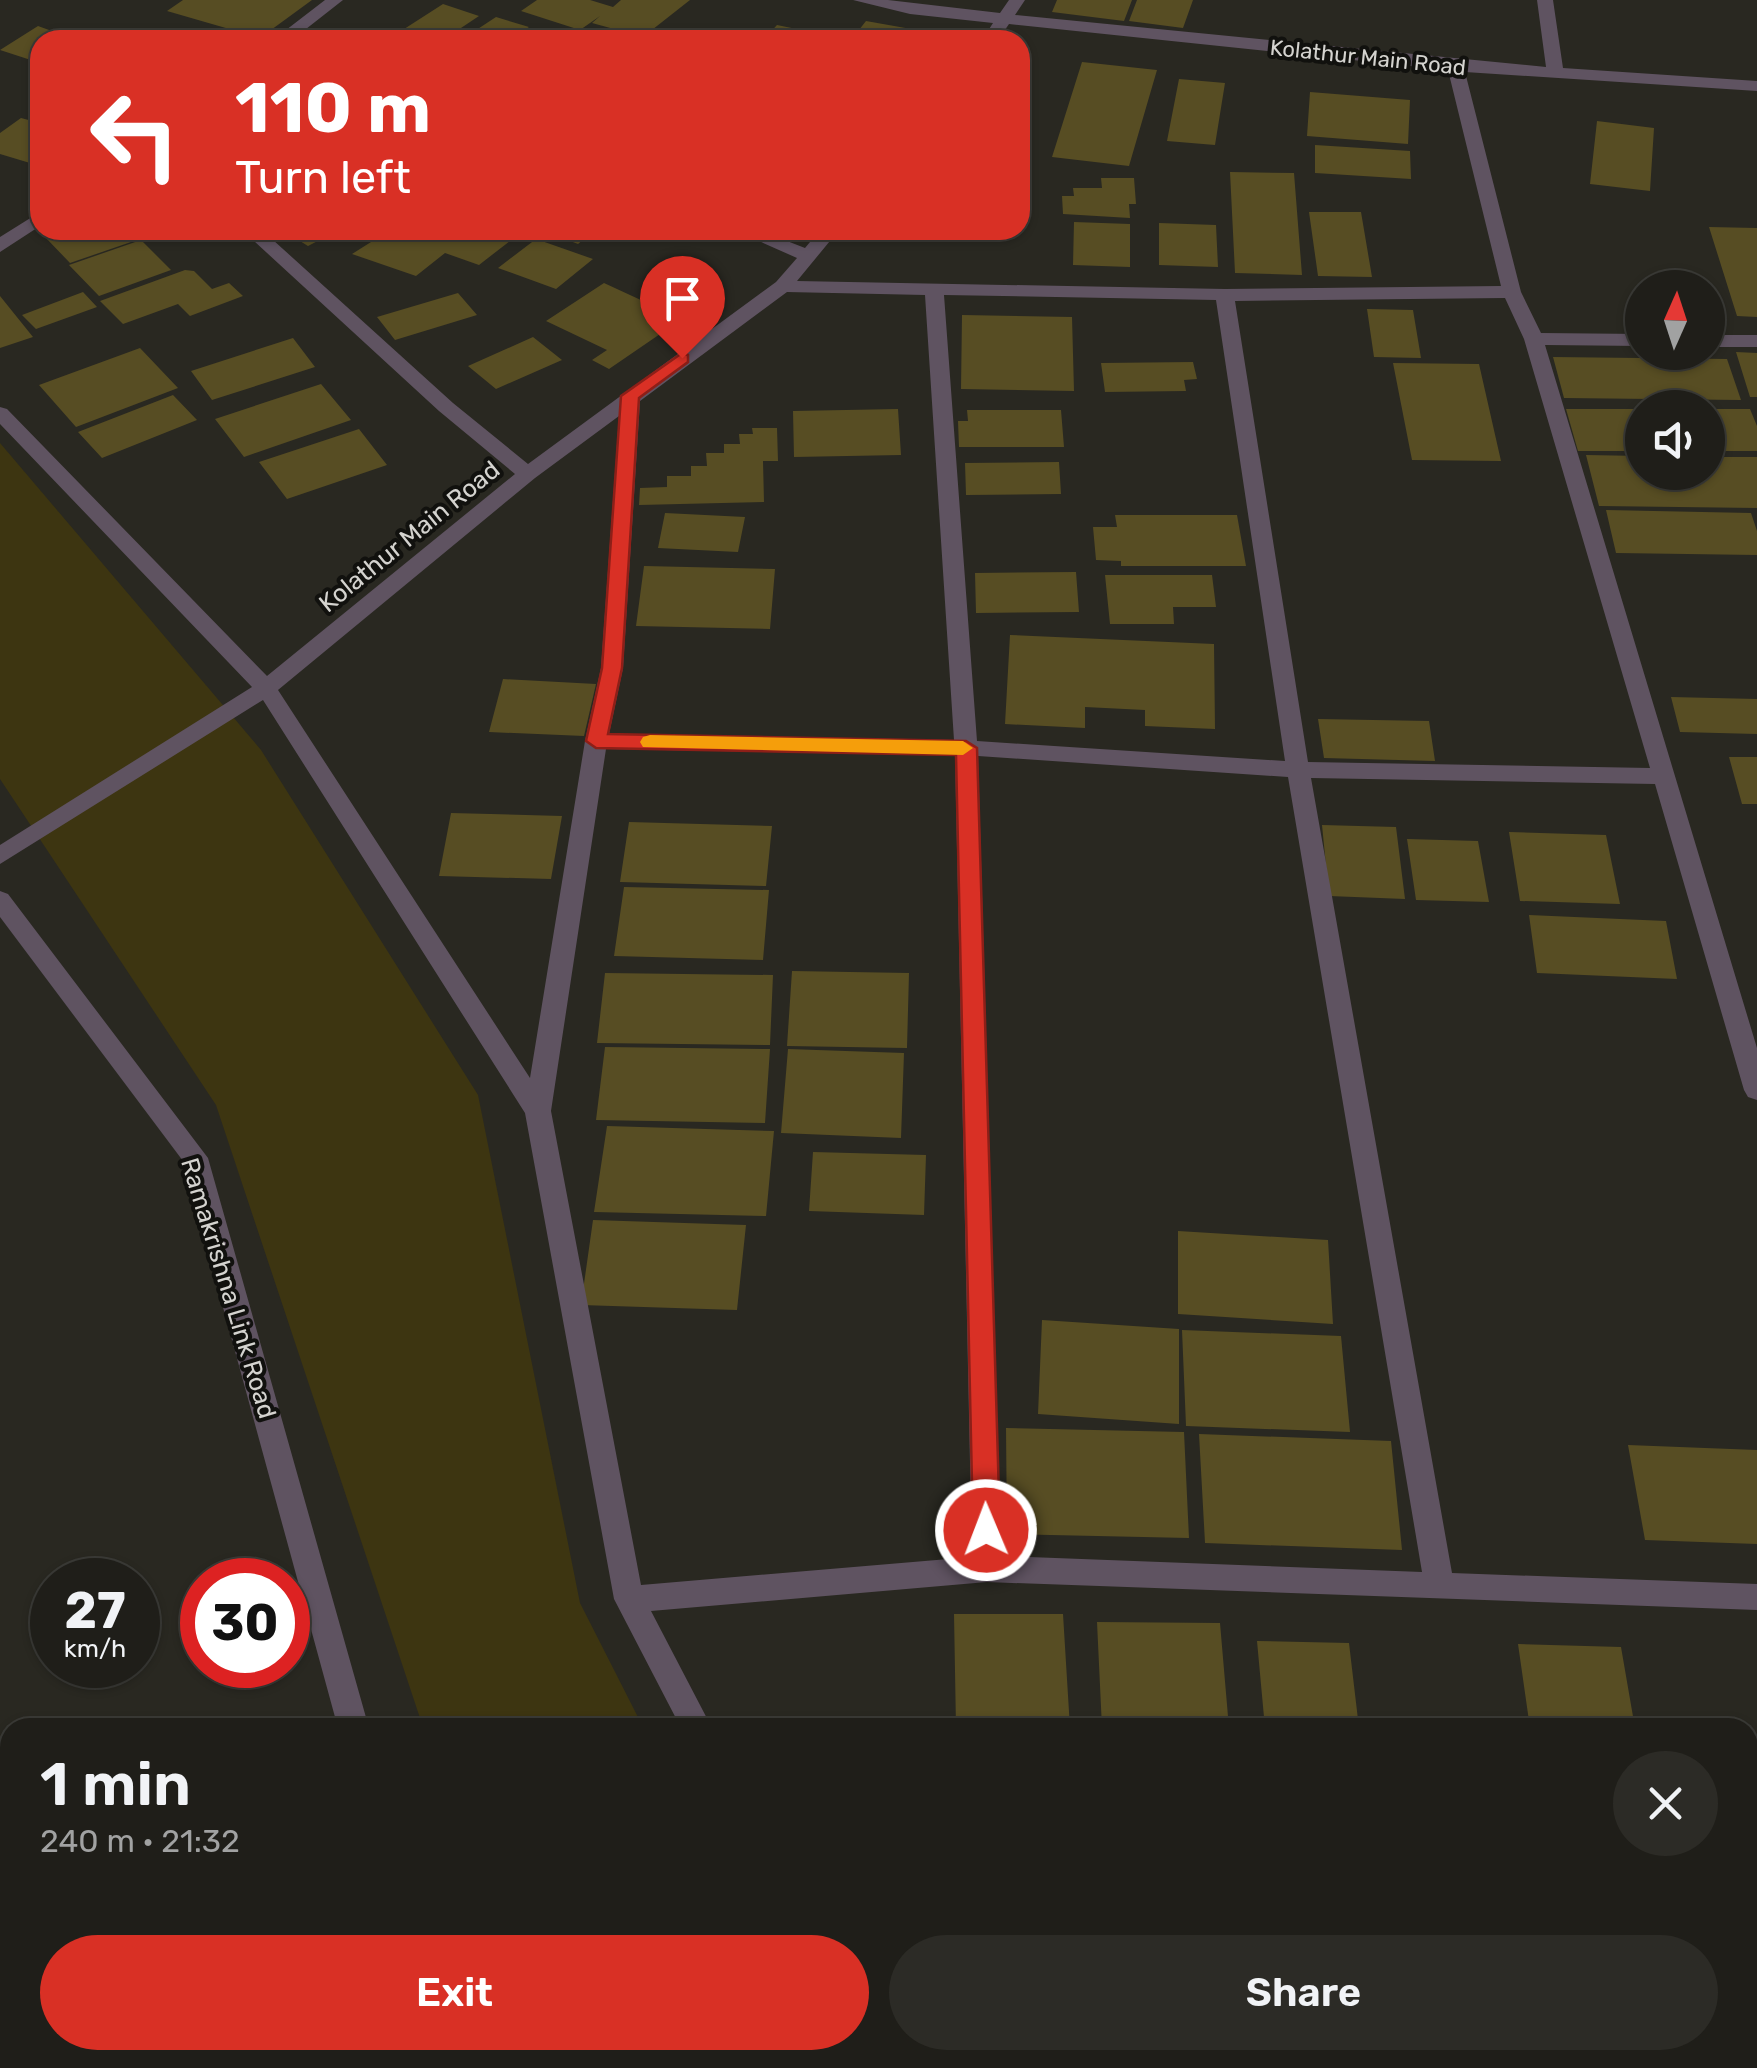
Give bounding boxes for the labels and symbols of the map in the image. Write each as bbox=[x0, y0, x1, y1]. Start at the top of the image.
street label: Kolathur Main Road bbox=[1269, 34, 1467, 81]
pin bbox=[640, 256, 725, 359]
north arrow bbox=[1625, 270, 1725, 370]
street label: Kolathur Main Road bbox=[313, 455, 505, 618]
street label: Ramakrishna Link Road bbox=[175, 1154, 282, 1422]
position arrow bbox=[934, 1478, 1038, 1582]
speed limit sign: 30 bbox=[180, 1558, 310, 1688]

